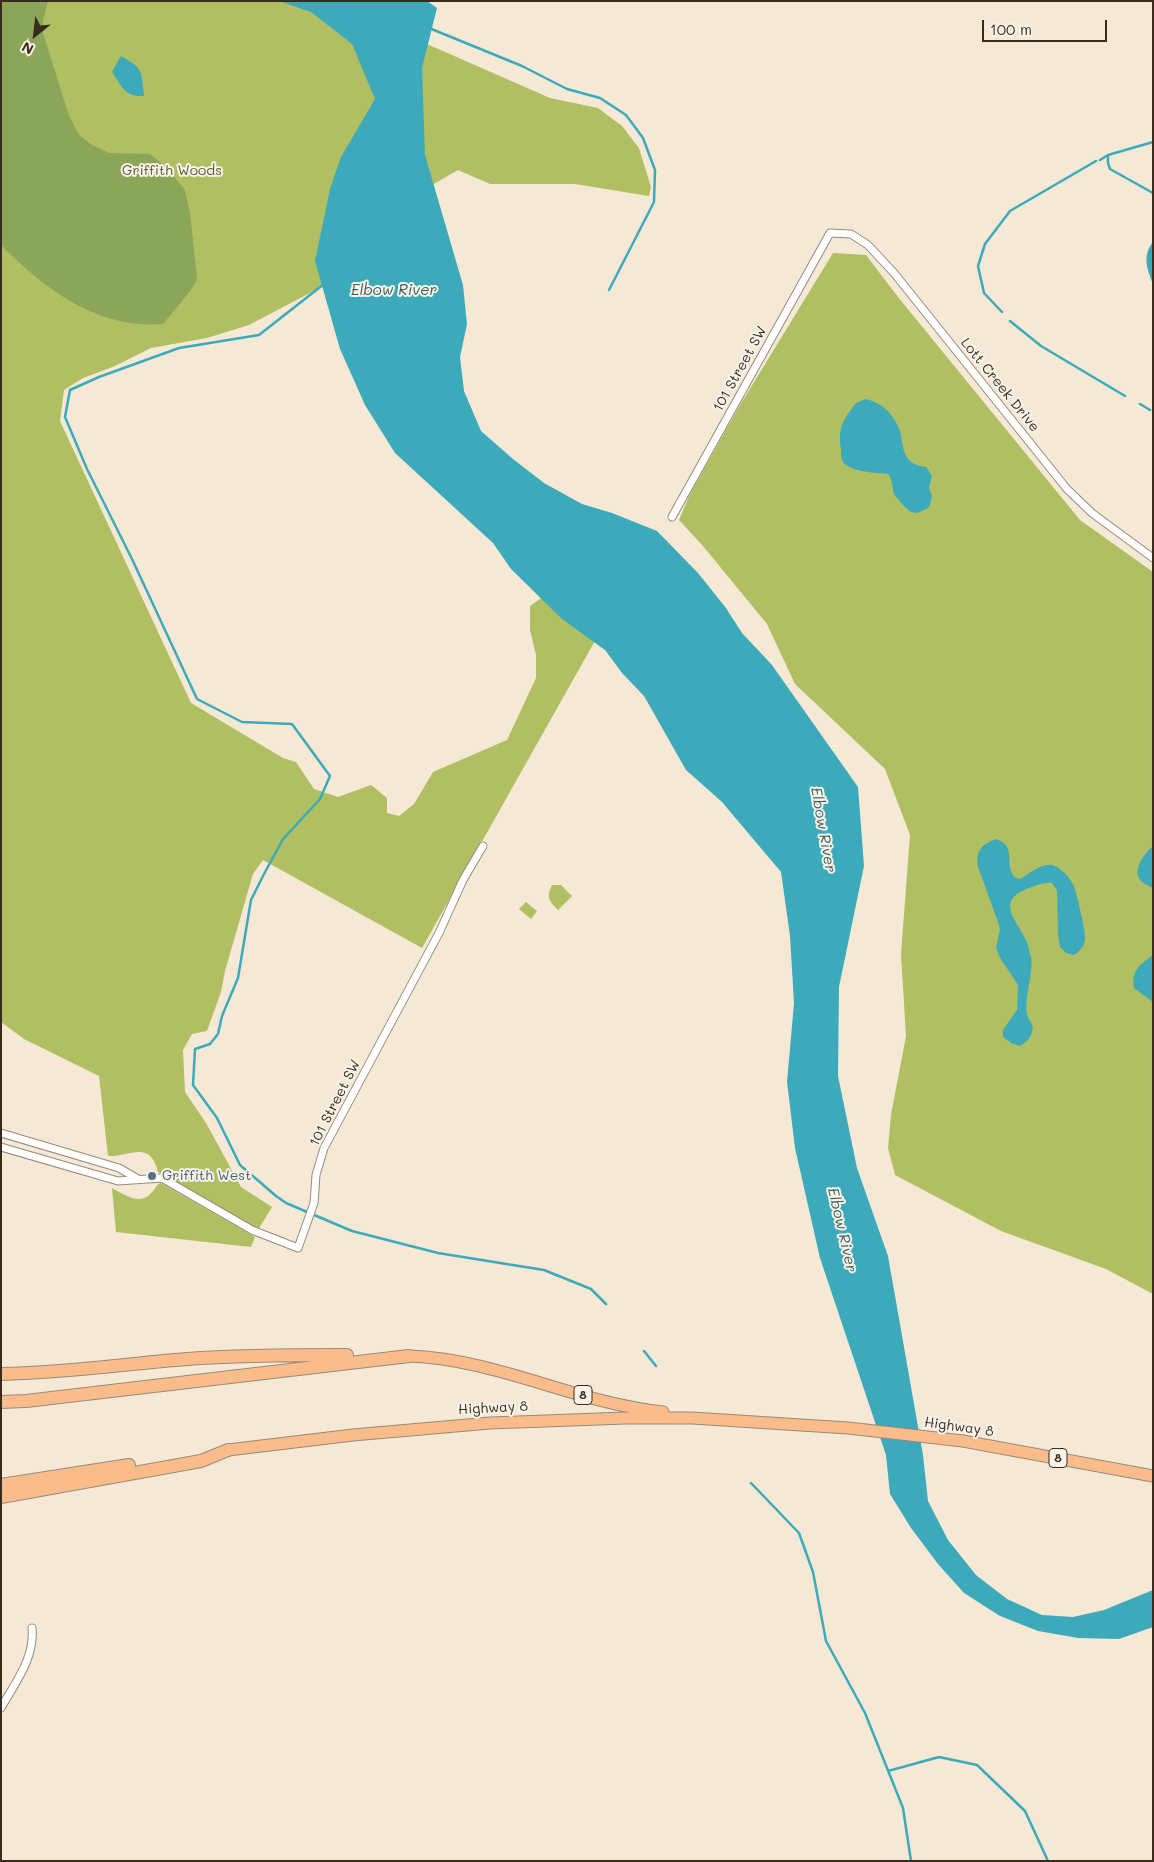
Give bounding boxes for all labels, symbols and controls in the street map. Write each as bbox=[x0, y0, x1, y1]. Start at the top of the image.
north arrow bbox=[10, 10, 60, 60]
scale bar bbox=[984, 10, 1109, 42]
text: 100 m bbox=[990, 19, 1032, 39]
text: N bbox=[18, 38, 37, 59]
park label: Griffith Woods bbox=[122, 163, 222, 179]
water label: Elbow River bbox=[351, 281, 437, 299]
street label: 101 Street SW bbox=[710, 323, 770, 415]
street label: Lott Creek Drive bbox=[957, 335, 1043, 435]
water label: Elbow River bbox=[807, 786, 839, 874]
street label: 101 Street SW bbox=[306, 1057, 364, 1149]
place label: Griffith West bbox=[162, 1168, 251, 1184]
marker: Griffith West bbox=[146, 1170, 158, 1182]
water label: Elbow River bbox=[824, 1186, 860, 1274]
road number: 8 bbox=[574, 1386, 592, 1404]
street label: Highway 8 bbox=[458, 1398, 528, 1418]
street label: Highway 8 bbox=[923, 1414, 995, 1440]
road number: 8 bbox=[1049, 1449, 1067, 1468]

